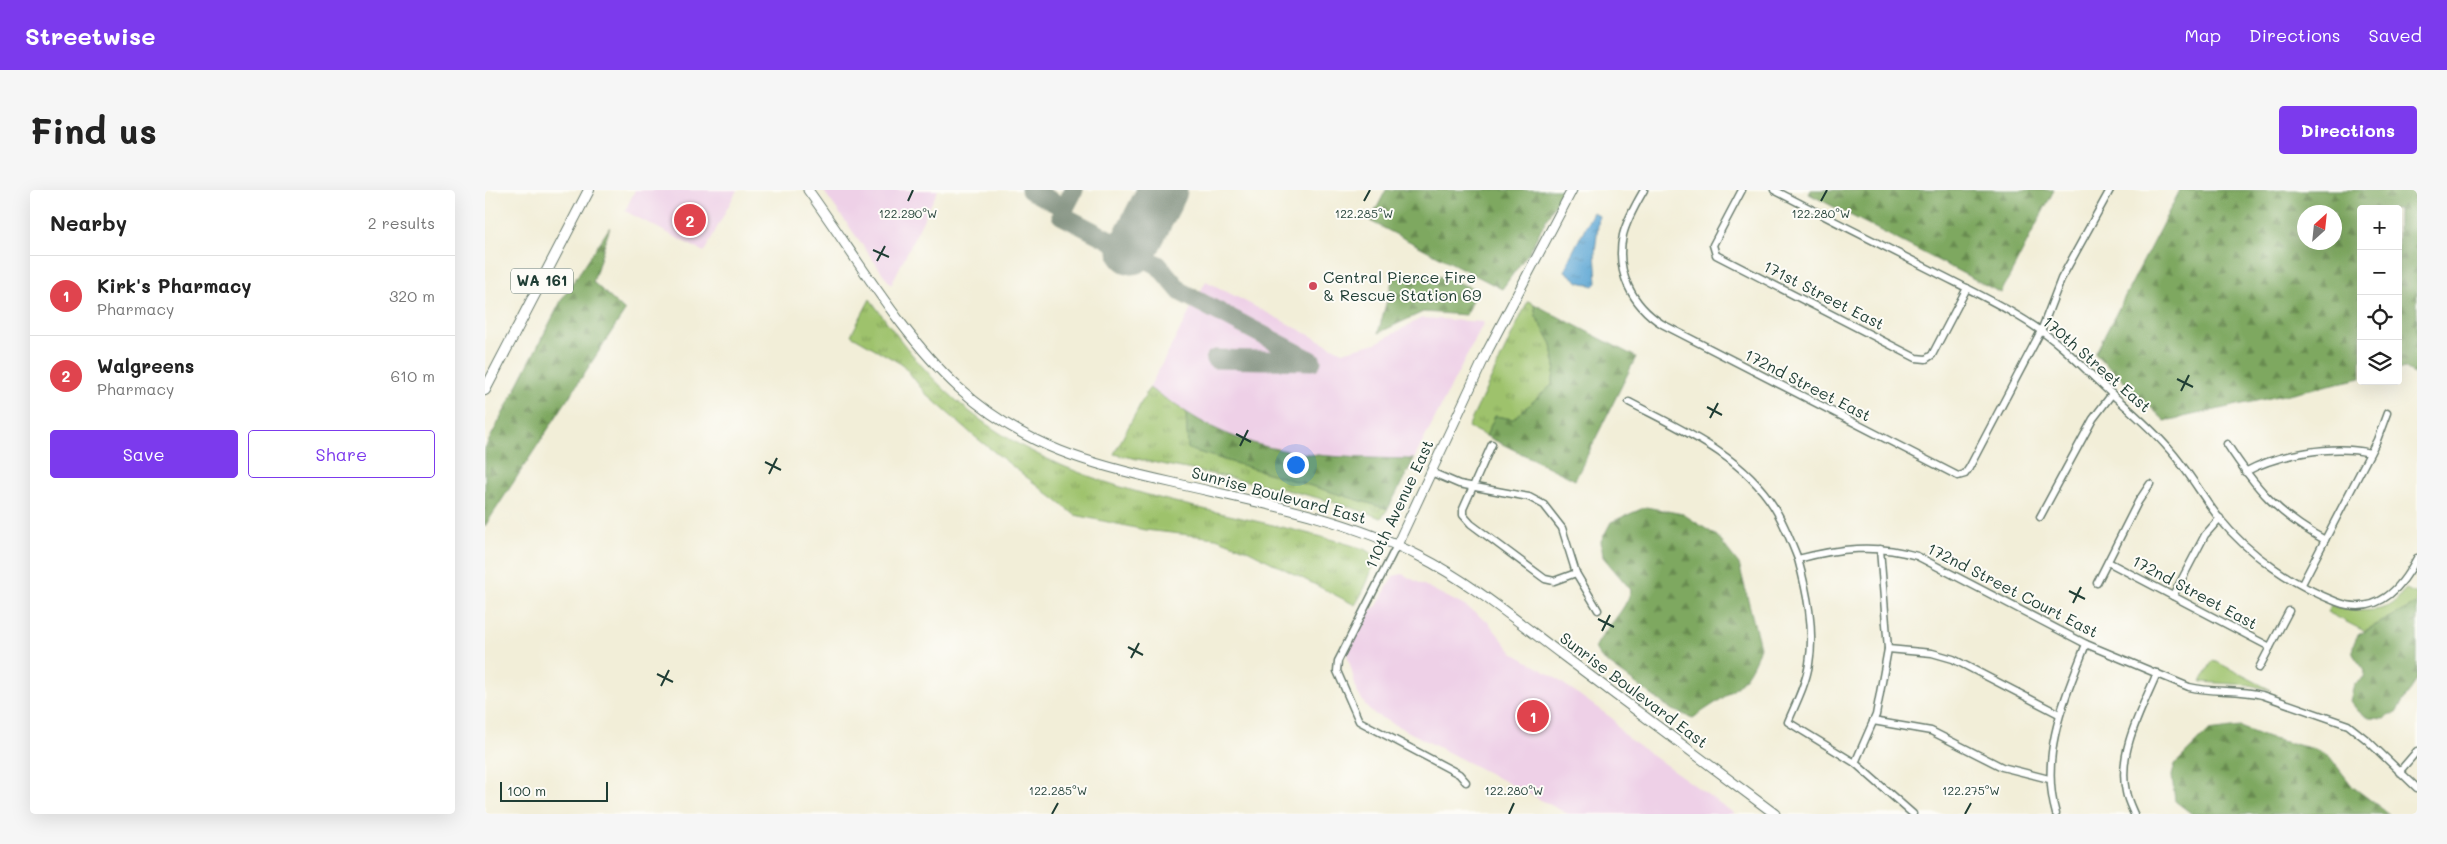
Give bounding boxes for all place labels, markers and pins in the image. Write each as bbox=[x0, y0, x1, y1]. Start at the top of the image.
pin: 2 bbox=[674, 201, 706, 239]
place label: Central Pierce Fire & Rescue Station 69 bbox=[1323, 266, 1481, 305]
marker: Central Pierce Fire & Rescue Station 69 bbox=[1307, 280, 1319, 292]
pin: 1 bbox=[1517, 697, 1549, 735]

